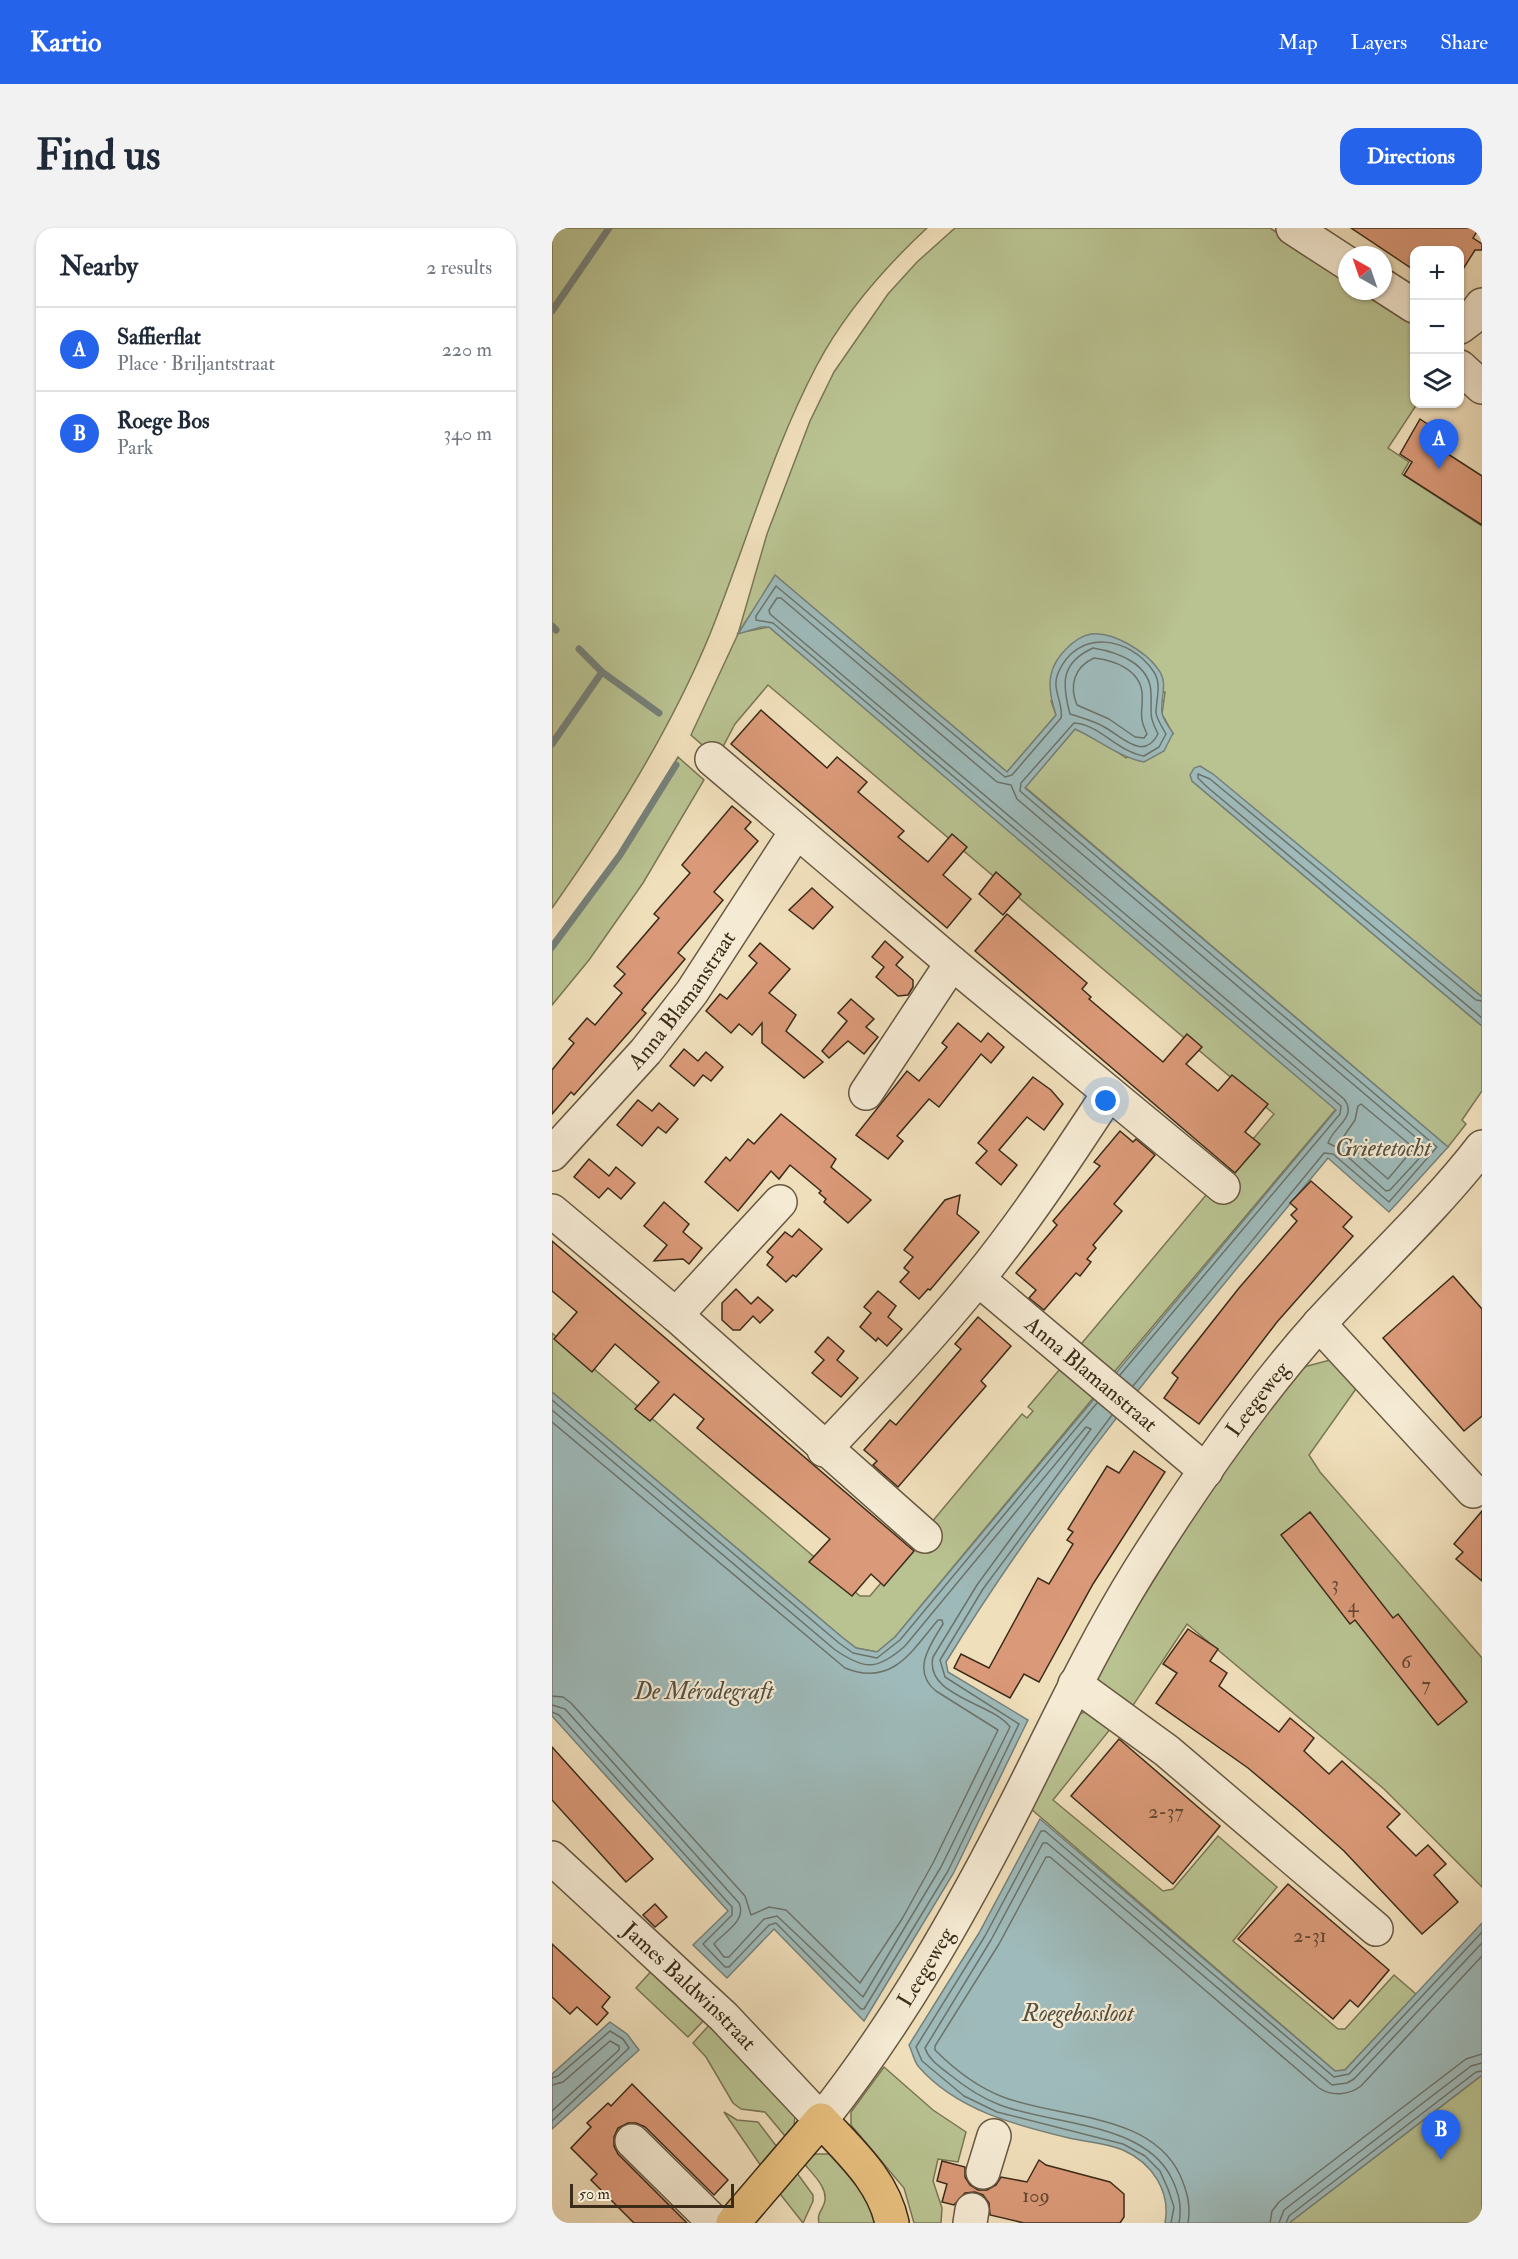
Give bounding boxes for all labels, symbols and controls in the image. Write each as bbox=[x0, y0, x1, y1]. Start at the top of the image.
text: Kartio bbox=[30, 25, 101, 60]
text: Map bbox=[1278, 29, 1318, 56]
text: Layers bbox=[1351, 29, 1407, 56]
text: Share bbox=[1440, 29, 1488, 56]
button: Directions bbox=[1340, 128, 1482, 185]
text: Find us bbox=[36, 130, 160, 182]
north arrow bbox=[1338, 246, 1392, 300]
map controls bbox=[1410, 246, 1464, 408]
button: + bbox=[1410, 246, 1464, 300]
text: Nearby bbox=[60, 251, 138, 283]
text: 2 results bbox=[426, 255, 492, 280]
button: − bbox=[1410, 300, 1464, 354]
text: Saffierflat bbox=[117, 323, 201, 351]
text: A bbox=[73, 337, 86, 362]
text: 220 m bbox=[442, 337, 492, 362]
text: Place · Briljantstraat bbox=[117, 351, 275, 376]
button: layers bbox=[1410, 354, 1464, 408]
text: Roege Bos bbox=[117, 407, 210, 435]
pin: A bbox=[1420, 420, 1458, 469]
text: B bbox=[73, 421, 86, 446]
text: 340 m bbox=[444, 421, 492, 446]
text: Park bbox=[117, 435, 153, 460]
street label: Anna Blamanstraat bbox=[622, 925, 742, 1076]
your location bbox=[1091, 1086, 1120, 1115]
water label: Grietetocht bbox=[1335, 1133, 1432, 1164]
street label: Anna Blamanstraat bbox=[1018, 1310, 1163, 1438]
street label: Leegeweg bbox=[1220, 1355, 1296, 1442]
house number: 3 bbox=[1331, 1571, 1339, 1596]
house number: 4 bbox=[1348, 1593, 1360, 1618]
house number: 6 bbox=[1401, 1649, 1412, 1674]
house number: 7 bbox=[1421, 1672, 1431, 1697]
water label: De Mérodegraft bbox=[634, 1676, 775, 1707]
house number: 2-37 bbox=[1148, 1799, 1184, 1824]
street label: James Baldwinstraat bbox=[616, 1915, 762, 2056]
street label: Leegeweg bbox=[891, 1922, 961, 2012]
house number: 2-31 bbox=[1293, 1923, 1327, 1948]
water label: Roegebossloot bbox=[1021, 1998, 1135, 2029]
pin: B bbox=[1422, 2110, 1460, 2160]
scale bar bbox=[570, 2181, 734, 2208]
house number: 109 bbox=[1022, 2183, 1050, 2208]
text: 50 m bbox=[579, 2184, 610, 2204]

